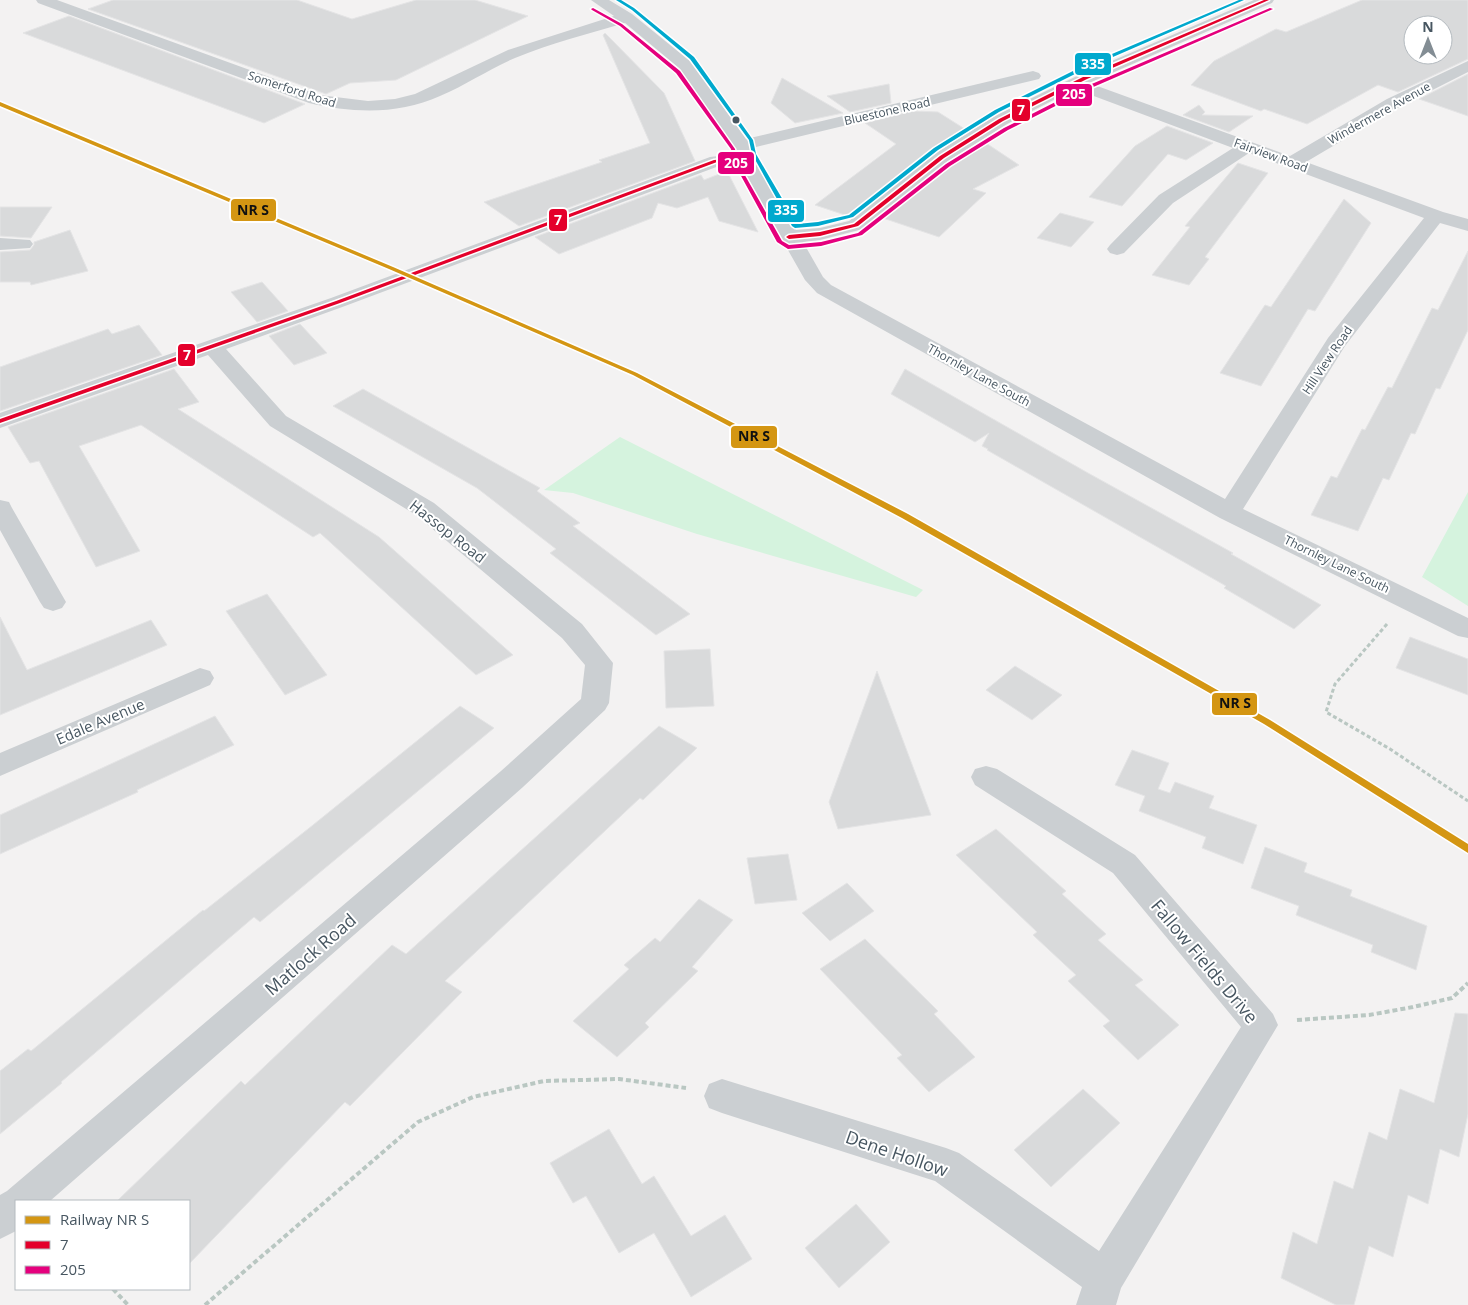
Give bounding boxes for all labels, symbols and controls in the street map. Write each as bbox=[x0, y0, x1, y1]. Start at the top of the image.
north arrow bbox=[1403, 15, 1453, 65]
text: N bbox=[1422, 17, 1434, 36]
line badge: 335 bbox=[1074, 52, 1112, 76]
text: 335 bbox=[1081, 54, 1105, 73]
street label: Somerford Road bbox=[246, 67, 338, 111]
street label: Windermere Avenue bbox=[1325, 78, 1434, 148]
line badge: 205 bbox=[1055, 83, 1093, 107]
text: 205 bbox=[1062, 84, 1086, 103]
street label: Bluestone Road bbox=[842, 93, 932, 129]
line badge: 7 bbox=[1011, 98, 1031, 122]
text: 7 bbox=[1017, 100, 1025, 119]
unlabelled marker bbox=[731, 115, 741, 125]
street label: Fairview Road bbox=[1232, 134, 1310, 176]
line badge: 205 bbox=[717, 151, 755, 175]
text: 205 bbox=[724, 153, 748, 172]
line badge: NR S bbox=[230, 198, 277, 222]
line badge: 335 bbox=[767, 199, 805, 223]
text: NR S bbox=[237, 200, 269, 219]
text: 335 bbox=[774, 200, 798, 219]
line badge: 7 bbox=[548, 208, 568, 232]
text: 7 bbox=[554, 210, 562, 229]
street label: Hill View Road bbox=[1298, 322, 1356, 398]
street label: Thornley Lane South bbox=[924, 340, 1034, 410]
line badge: 7 bbox=[177, 343, 196, 367]
text: 7 bbox=[183, 345, 191, 364]
line badge: NR S bbox=[730, 425, 778, 449]
text: NR S bbox=[738, 426, 770, 445]
street label: Hassop Road bbox=[406, 495, 490, 567]
street label: Thornley Lane South bbox=[1281, 531, 1393, 597]
line badge: NR S bbox=[1211, 692, 1258, 716]
street label: Edale Avenue bbox=[53, 693, 147, 749]
text: NR S bbox=[1219, 693, 1251, 712]
street label: Fallow Fields Drive bbox=[1146, 894, 1264, 1028]
street label: Matlock Road bbox=[259, 908, 361, 1000]
street label: Dene Hollow bbox=[843, 1124, 952, 1182]
legend bbox=[15, 1200, 190, 1290]
text: Railway NR S bbox=[60, 1209, 149, 1229]
text: 7 bbox=[60, 1234, 69, 1254]
text: 205 bbox=[60, 1259, 86, 1279]

